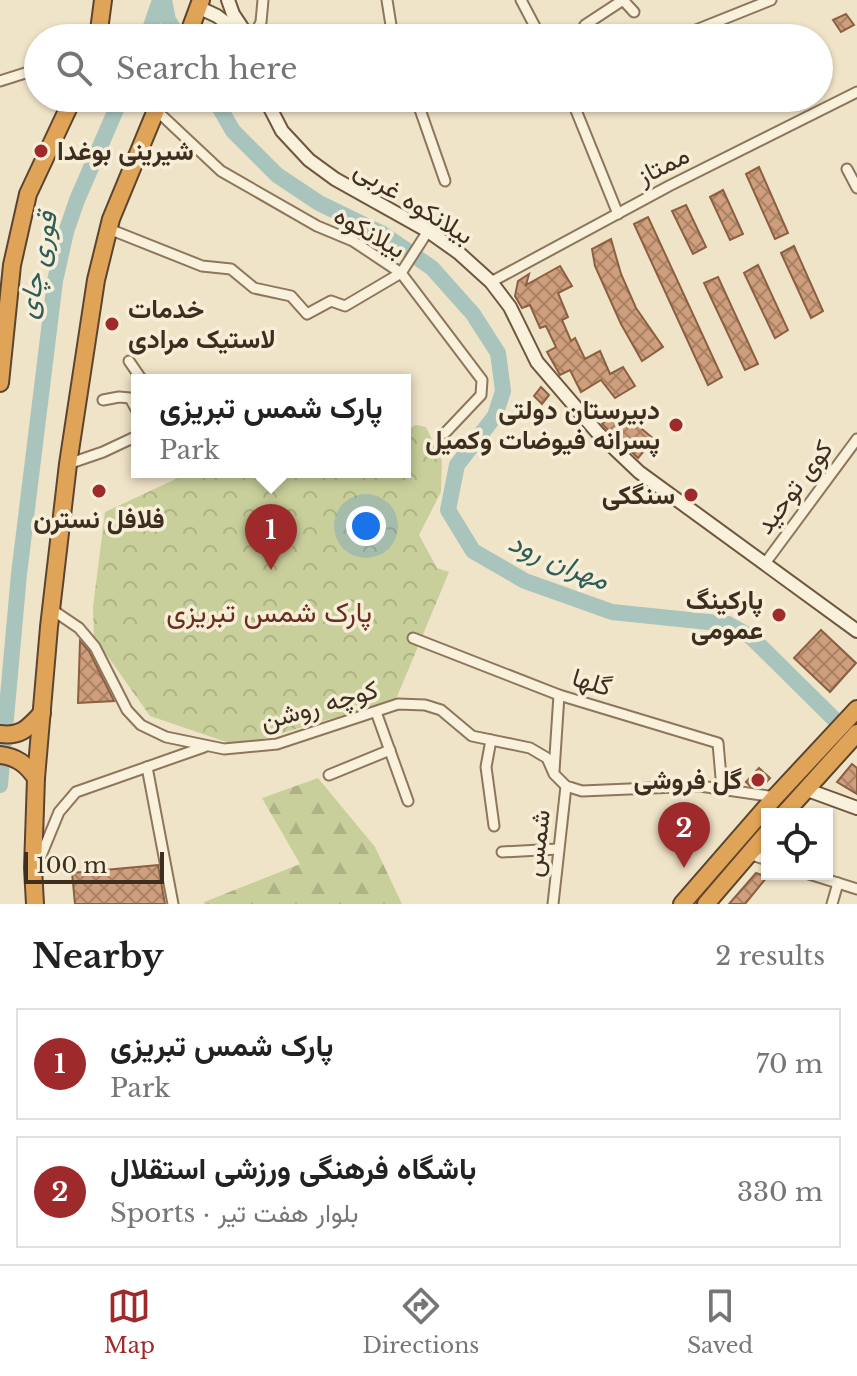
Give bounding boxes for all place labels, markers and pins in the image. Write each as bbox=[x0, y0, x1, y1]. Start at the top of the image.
place label: شیرینی بوغدا bbox=[57, 135, 194, 167]
marker: شیرینی بوغدا bbox=[32, 142, 50, 160]
place label: خدمات لاستیک مرادی bbox=[128, 293, 276, 355]
marker: خدمات لاستیک مرادی bbox=[103, 315, 121, 333]
place label: دبیرستان دولتی پسرانه فیوضات وکمیل bbox=[425, 394, 660, 458]
marker: دبیرستان دولتی پسرانه فیوضات وکمیل bbox=[667, 416, 685, 434]
place label: سنگکی bbox=[602, 479, 675, 511]
marker: فلافل نسترن bbox=[90, 482, 108, 500]
marker: سنگکی bbox=[682, 486, 700, 504]
place label: فلافل نسترن bbox=[33, 503, 165, 535]
pin: 1 bbox=[245, 504, 297, 570]
place label: پارکینگ عمومی bbox=[686, 584, 763, 646]
marker: پارکینگ عمومی bbox=[770, 606, 788, 624]
place label: گل فروشی bbox=[634, 764, 742, 796]
marker: گل فروشی bbox=[749, 771, 767, 789]
pin: 2 bbox=[658, 802, 710, 868]

